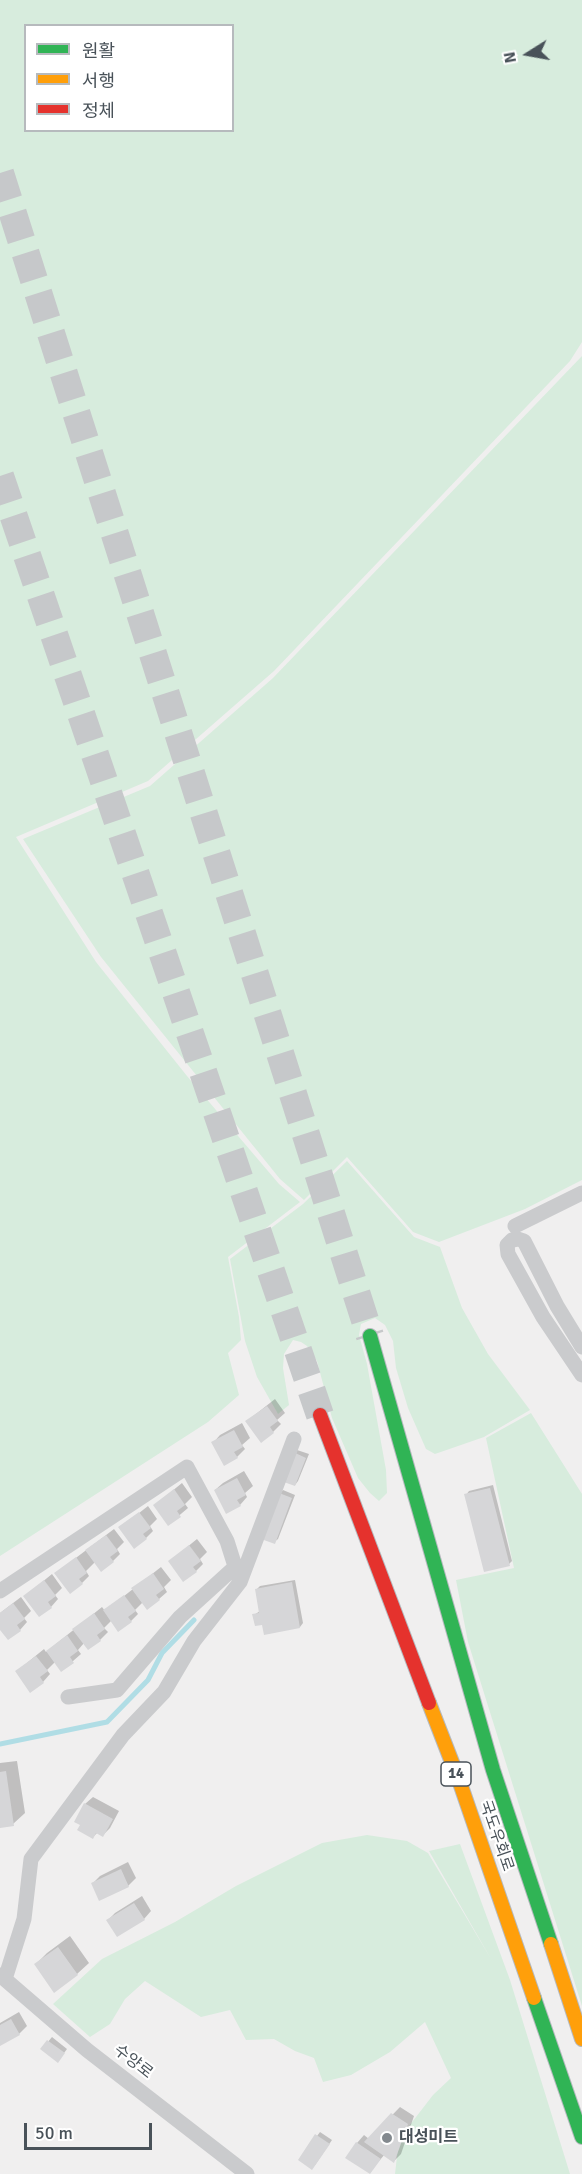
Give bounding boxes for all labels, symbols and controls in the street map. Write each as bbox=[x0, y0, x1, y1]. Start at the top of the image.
legend bbox=[24, 24, 234, 132]
north arrow bbox=[498, 24, 558, 84]
text: 원활 bbox=[82, 40, 115, 62]
text: N bbox=[499, 50, 521, 65]
text: 서행 bbox=[82, 70, 115, 92]
text: 정체 bbox=[82, 100, 115, 122]
road number: 14 bbox=[441, 1762, 471, 1786]
street label: 국도우회로 bbox=[475, 1798, 517, 1874]
street label: 수양로 bbox=[110, 2041, 156, 2083]
scale bar bbox=[27, 2111, 154, 2149]
text: 50 m bbox=[35, 2122, 73, 2144]
place label: 대성미트 bbox=[399, 2128, 458, 2148]
marker: 대성미트 bbox=[380, 2131, 394, 2145]

